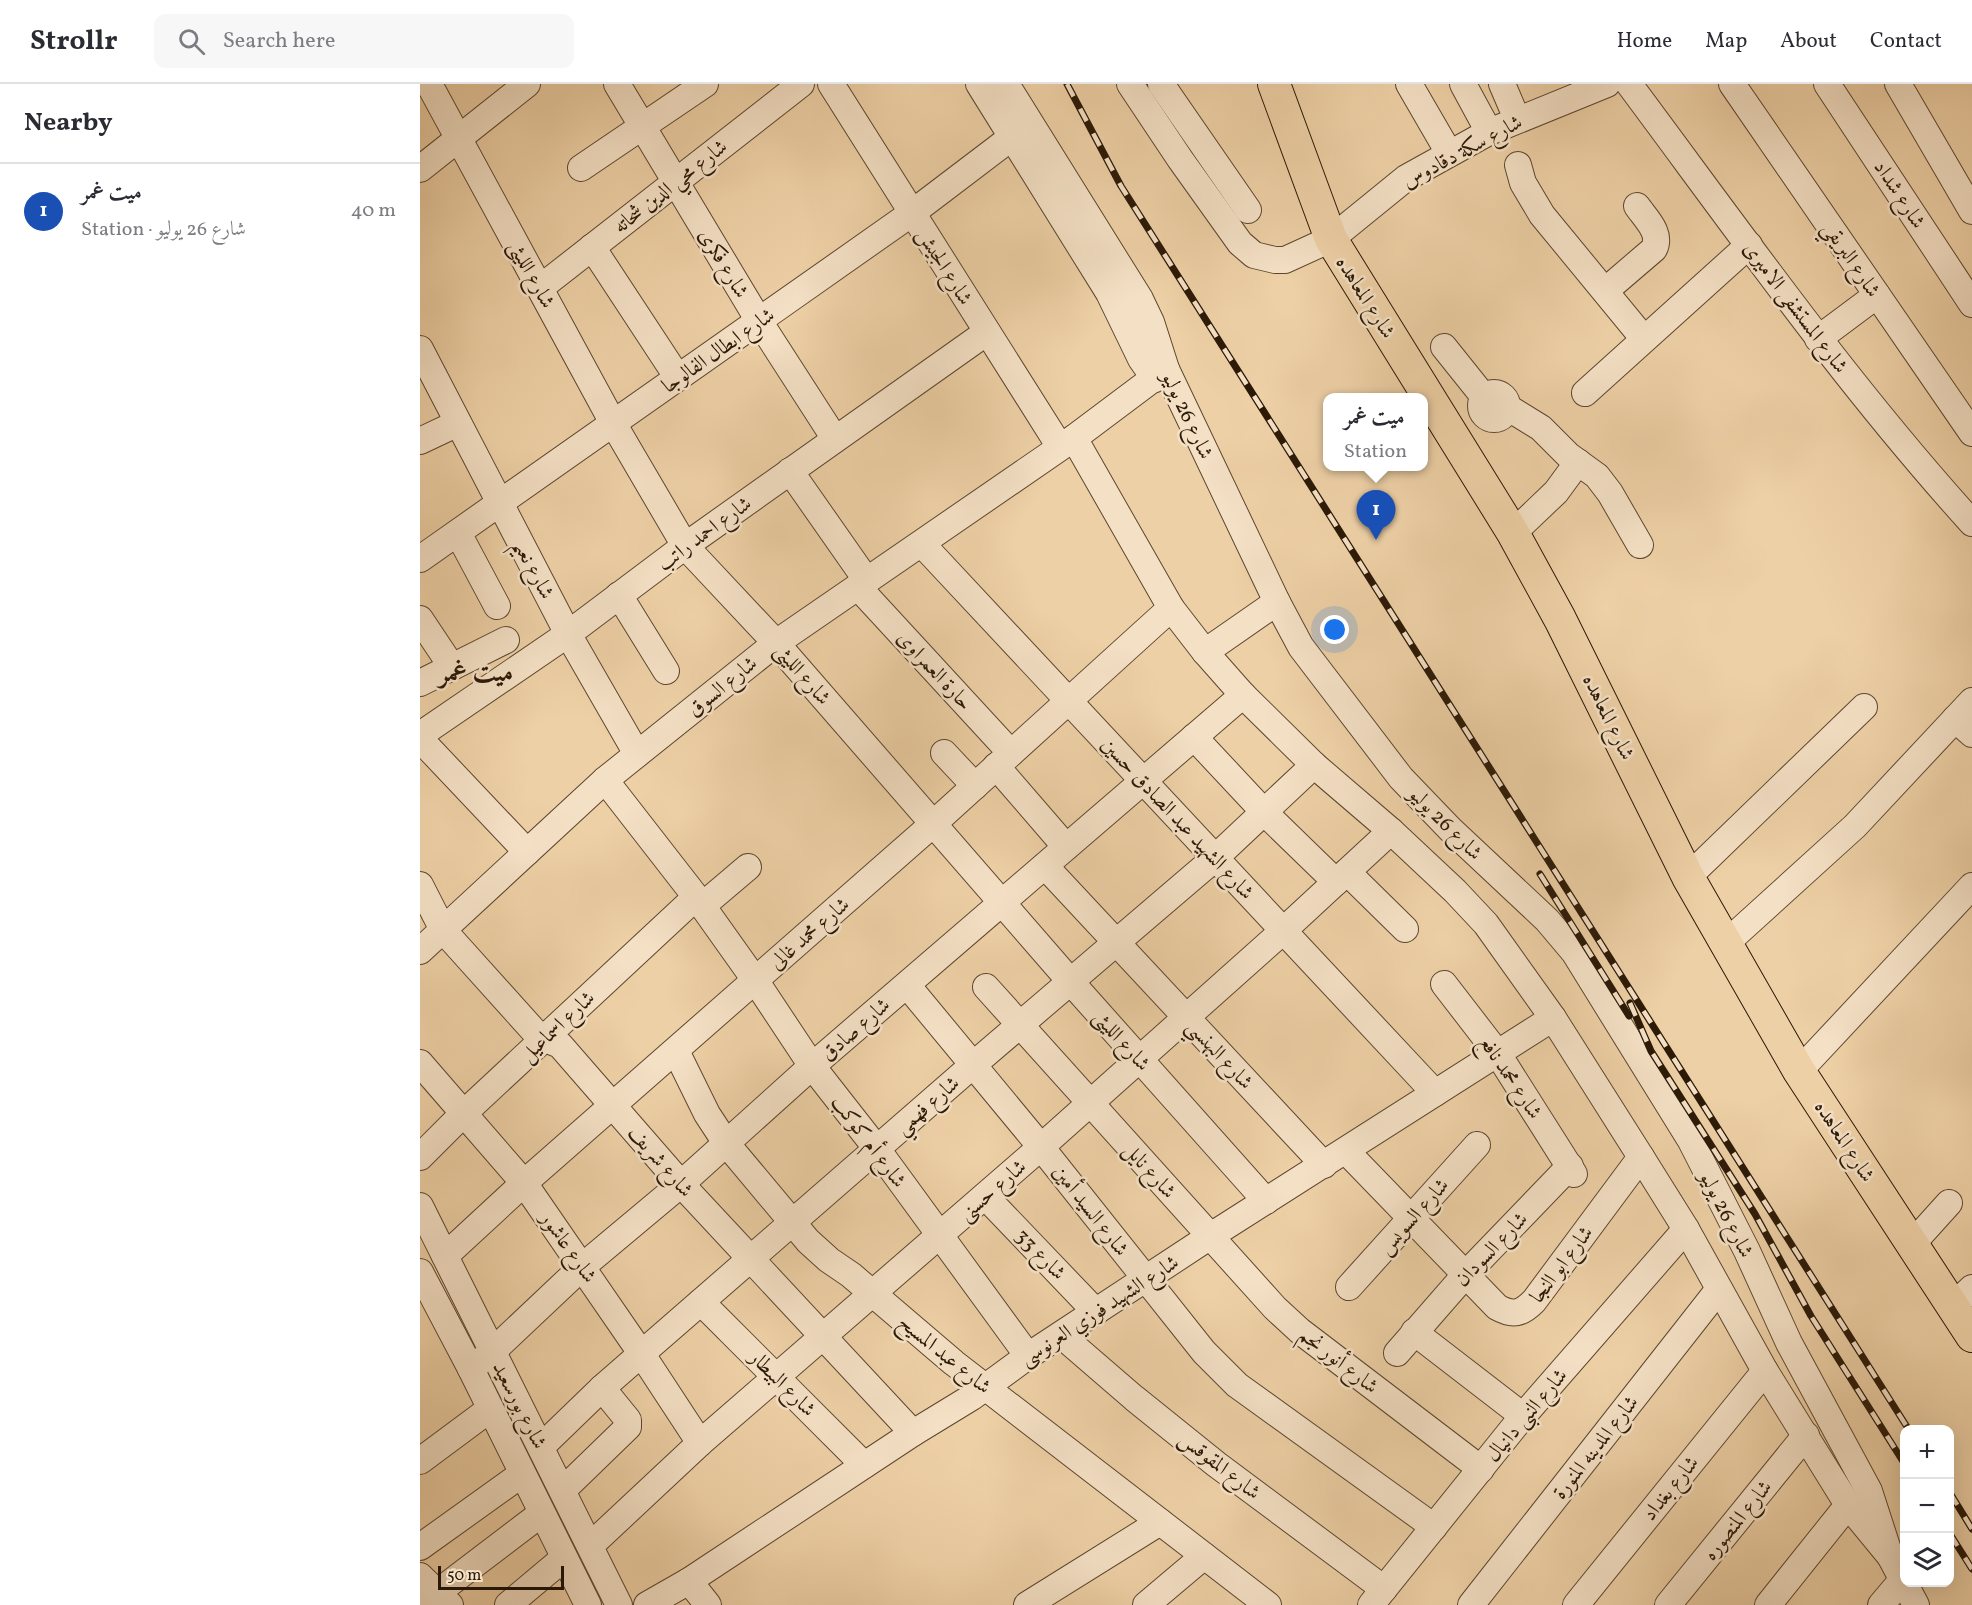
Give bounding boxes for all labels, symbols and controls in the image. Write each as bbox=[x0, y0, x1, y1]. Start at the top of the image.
search box bbox=[154, 14, 574, 68]
text: Strollr bbox=[30, 22, 118, 61]
icon: search bbox=[175, 25, 208, 58]
text: Search here bbox=[223, 26, 335, 57]
text: Home bbox=[1617, 27, 1672, 56]
text: Map bbox=[1705, 27, 1747, 56]
text: About bbox=[1780, 27, 1837, 56]
text: Contact bbox=[1870, 27, 1942, 56]
text: Nearby bbox=[24, 105, 113, 141]
street label: شارع سكة دقادوس bbox=[1397, 108, 1529, 198]
street label: شارع محي الدين شحاته bbox=[608, 133, 737, 244]
street label: شارع شداد bbox=[1864, 155, 1932, 236]
text: ميت غمر bbox=[81, 178, 142, 209]
text: 1 bbox=[39, 197, 48, 225]
text: 40 m bbox=[351, 197, 396, 225]
text: Station · شارع 26 يوليو bbox=[81, 216, 246, 244]
street label: شارع البريقي bbox=[1811, 216, 1887, 306]
street label: شارع فكرى bbox=[689, 223, 755, 305]
street label: شارع الجيش bbox=[907, 223, 979, 312]
street label: شارع الليثى bbox=[498, 236, 561, 315]
street label: شارع المستشفى الاميرى bbox=[1734, 236, 1854, 381]
street label: شارع المعاهده bbox=[1326, 251, 1401, 346]
street label: شارع ابطال الفالوجا bbox=[657, 302, 782, 403]
street label: شارع 26 يوليو bbox=[1151, 365, 1220, 465]
popup bbox=[1323, 393, 1428, 471]
text: ميت غمر bbox=[1344, 403, 1405, 434]
text: Station bbox=[1344, 438, 1407, 466]
street label: شارع احمد راتب bbox=[652, 490, 759, 580]
pin: 1 bbox=[1356, 490, 1396, 540]
street label: شارع نعيم bbox=[500, 535, 561, 607]
your location bbox=[1320, 615, 1349, 644]
street label: حارة العمراوى bbox=[889, 625, 979, 717]
street label: شارع الليثى bbox=[765, 638, 837, 714]
street label: شارع السوق bbox=[682, 650, 765, 726]
district label: ميت غمر bbox=[436, 655, 513, 693]
street label: شارع المعاهده bbox=[1573, 670, 1641, 766]
street label: شارع الشهيد عبد الصادق حسين bbox=[1092, 731, 1260, 908]
street label: شارع 26 يوليو bbox=[1399, 779, 1488, 869]
street label: شارع محمد غالى bbox=[763, 891, 858, 979]
street label: شارع اسماعيل bbox=[514, 985, 603, 1071]
street label: شارع صادق bbox=[815, 992, 899, 1070]
street label: شارع الليثى bbox=[1084, 1004, 1156, 1079]
street label: شارع البهنسي bbox=[1176, 1013, 1259, 1099]
street label: شارع محمد نافع bbox=[1469, 1030, 1548, 1127]
street label: شارع فهمي bbox=[889, 1070, 969, 1145]
street label: شارع أم كوكب bbox=[822, 1088, 914, 1196]
street label: شارع المعاهده bbox=[1805, 1095, 1881, 1190]
street label: شارع شريف bbox=[619, 1120, 699, 1206]
street label: شارع نايل bbox=[1114, 1136, 1182, 1207]
street label: شارع حسنى bbox=[953, 1153, 1035, 1230]
street label: شارع السيد أمين bbox=[1043, 1158, 1136, 1264]
street label: شارع 26 يوليو bbox=[1689, 1164, 1760, 1264]
street label: شارع السويس bbox=[1372, 1172, 1458, 1263]
street label: شارع عاشور bbox=[530, 1205, 603, 1291]
street label: شارع السودان bbox=[1449, 1206, 1537, 1295]
street label: شارع ابو النجا bbox=[1524, 1220, 1602, 1311]
street label: شارع 33 bbox=[1006, 1223, 1072, 1289]
street label: شارع الشهيد فوزي العرنوسى bbox=[1014, 1249, 1186, 1375]
street label: شارع عبد المسيح bbox=[889, 1309, 997, 1404]
street label: شارع أنور نجم bbox=[1290, 1319, 1385, 1405]
street label: شارع البيطار bbox=[739, 1343, 822, 1425]
street label: شارع بورسعيد bbox=[482, 1357, 553, 1455]
street label: شارع النبى دانيال bbox=[1479, 1363, 1577, 1470]
street label: شارع المدينه المنورة bbox=[1546, 1390, 1648, 1507]
street label: شارع المقوقس bbox=[1171, 1425, 1266, 1509]
map controls bbox=[1900, 1425, 1954, 1587]
button: + bbox=[1900, 1425, 1954, 1479]
street label: شارع بغداد bbox=[1636, 1450, 1708, 1529]
street label: شارع المنصوره bbox=[1697, 1474, 1781, 1569]
button: − bbox=[1900, 1479, 1954, 1533]
button: layers bbox=[1900, 1533, 1954, 1587]
scale bar bbox=[438, 1563, 564, 1590]
text: 50 m bbox=[447, 1565, 481, 1587]

